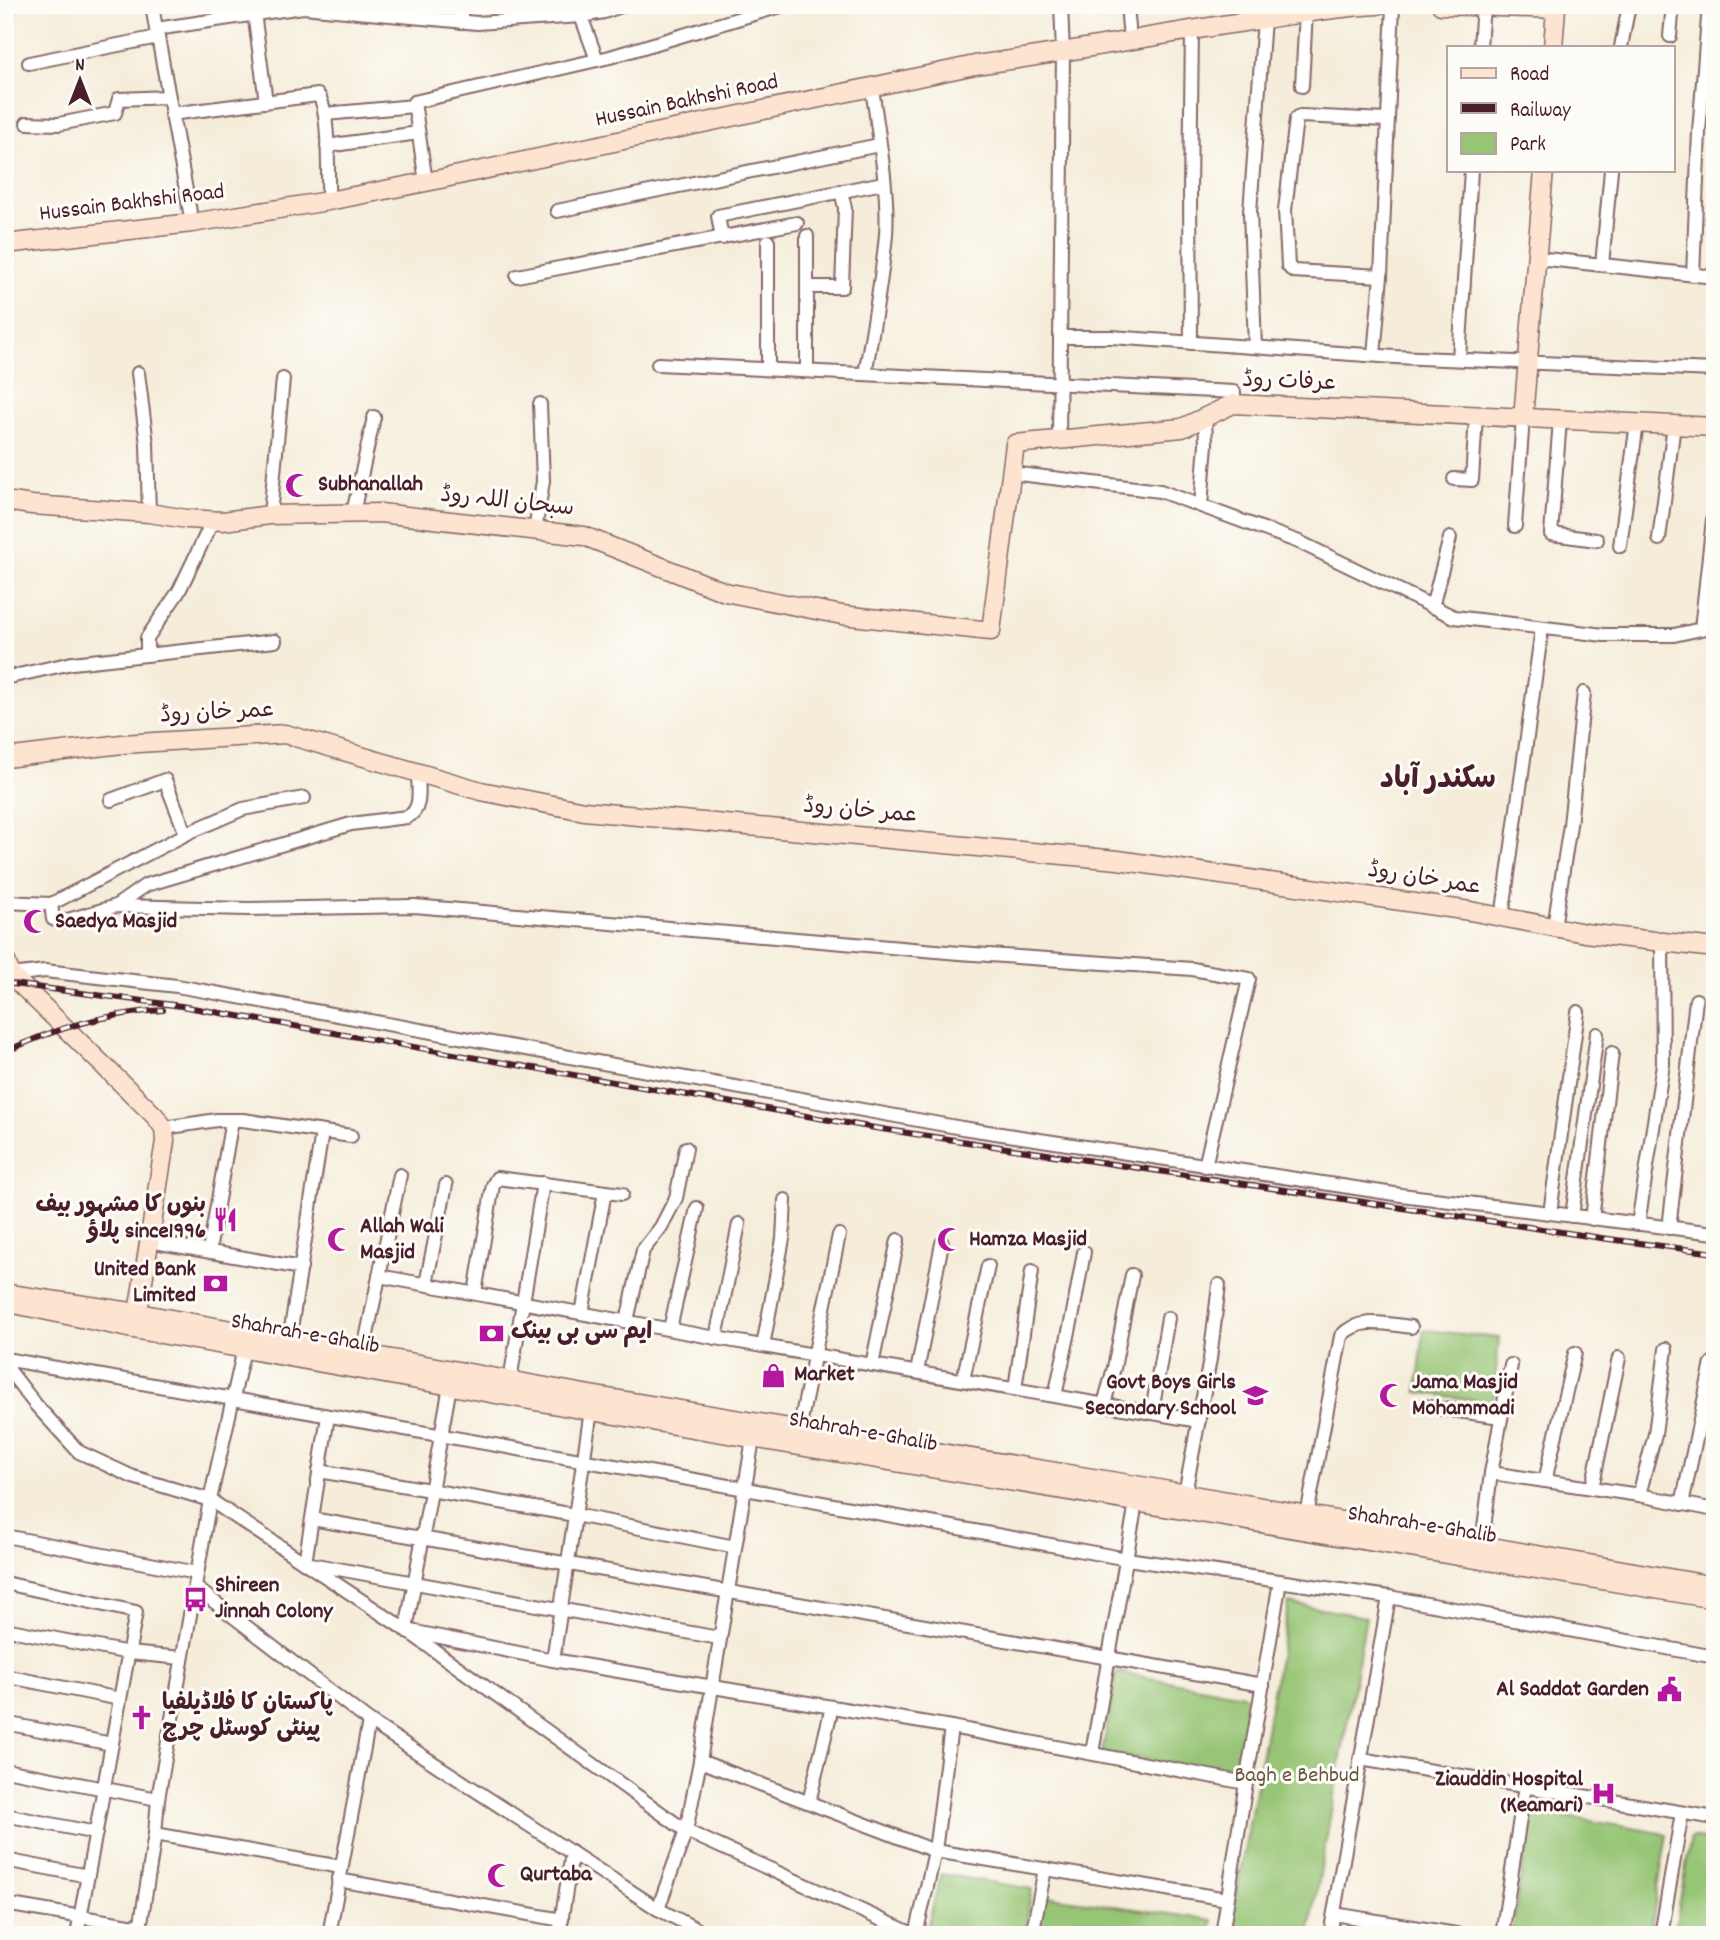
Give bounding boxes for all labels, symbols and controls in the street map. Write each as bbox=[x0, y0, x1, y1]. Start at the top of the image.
north arrow bbox=[46, 46, 116, 116]
legend bbox=[1447, 46, 1674, 172]
text: N bbox=[75, 53, 85, 80]
text: Road bbox=[1510, 61, 1549, 91]
street label: Hussain Bakhshi Road bbox=[592, 66, 782, 138]
text: Railway bbox=[1510, 97, 1571, 127]
text: Park bbox=[1510, 131, 1546, 161]
street label: Hussain Bakhshi Road bbox=[38, 176, 226, 232]
street label: عرفات روڈ bbox=[1242, 365, 1336, 401]
place label: Subhanallah bbox=[318, 469, 423, 502]
mosque icon: Subhanallah bbox=[284, 471, 312, 499]
street label: سبحان اللہ روڈ bbox=[438, 480, 576, 526]
street label: عمر خان روڈ bbox=[159, 695, 275, 733]
district label: سکندر آباد bbox=[1380, 760, 1496, 803]
street label: عمر خان روڈ bbox=[802, 791, 918, 833]
street label: عمر خان روڈ bbox=[1365, 855, 1483, 905]
place label: Saedya Masjid bbox=[55, 906, 177, 939]
mosque icon: Saedya Masjid bbox=[21, 908, 49, 936]
place label: بنوں کا مشہور بیف پلاؤ since1996 bbox=[35, 1190, 206, 1249]
restaurant icon: بنوں کا مشہور بیف پلاؤ since1996 bbox=[212, 1205, 240, 1233]
place label: Allah Wali Masjid bbox=[360, 1211, 445, 1270]
place label: Hamza Masjid bbox=[969, 1224, 1087, 1257]
mosque icon: Allah Wali Masjid bbox=[326, 1226, 354, 1254]
mosque icon: Hamza Masjid bbox=[935, 1226, 963, 1254]
place label: United Bank Limited bbox=[94, 1254, 197, 1313]
bank icon: United Bank Limited bbox=[202, 1269, 230, 1297]
street label: Shahrah-e-Ghalib bbox=[228, 1306, 382, 1364]
place label: ایم سی بی بینک bbox=[511, 1317, 652, 1350]
bank icon: ایم سی بی بینک bbox=[477, 1319, 505, 1347]
place label: Market bbox=[794, 1359, 855, 1392]
shop icon: Market bbox=[760, 1361, 788, 1389]
place label: Govt Boys Girls Secondary School bbox=[1085, 1367, 1237, 1426]
place label: Jama Masjid Mohammadi bbox=[1412, 1367, 1518, 1426]
school or university icon: Govt Boys Girls Secondary School bbox=[1242, 1382, 1270, 1410]
mosque icon: Jama Masjid Mohammadi bbox=[1378, 1382, 1406, 1410]
street label: Shahrah-e-Ghalib bbox=[786, 1404, 940, 1462]
street label: Shahrah-e-Ghalib bbox=[1345, 1498, 1499, 1554]
place label: Shireen Jinnah Colony bbox=[215, 1570, 334, 1629]
bus stop icon: Shireen Jinnah Colony bbox=[181, 1585, 209, 1613]
place label: Al Saddat Garden bbox=[1496, 1674, 1649, 1707]
public building icon: Al Saddat Garden bbox=[1655, 1676, 1683, 1704]
place label: پاکستان کا فلاڈیلفیا پینٹی کوسٹل چرچ bbox=[162, 1688, 333, 1747]
church icon: پاکستان کا فلاڈیلفیا پینٹی کوسٹل چرچ bbox=[128, 1703, 156, 1731]
park label: Bagh e Behbud bbox=[1234, 1760, 1360, 1793]
place label: Ziauddin Hospital (Keamari) bbox=[1435, 1764, 1584, 1823]
hospital icon: Ziauddin Hospital (Keamari) bbox=[1589, 1779, 1617, 1807]
place label: Qurtaba bbox=[520, 1859, 593, 1892]
mosque icon: Qurtaba bbox=[486, 1861, 514, 1889]

